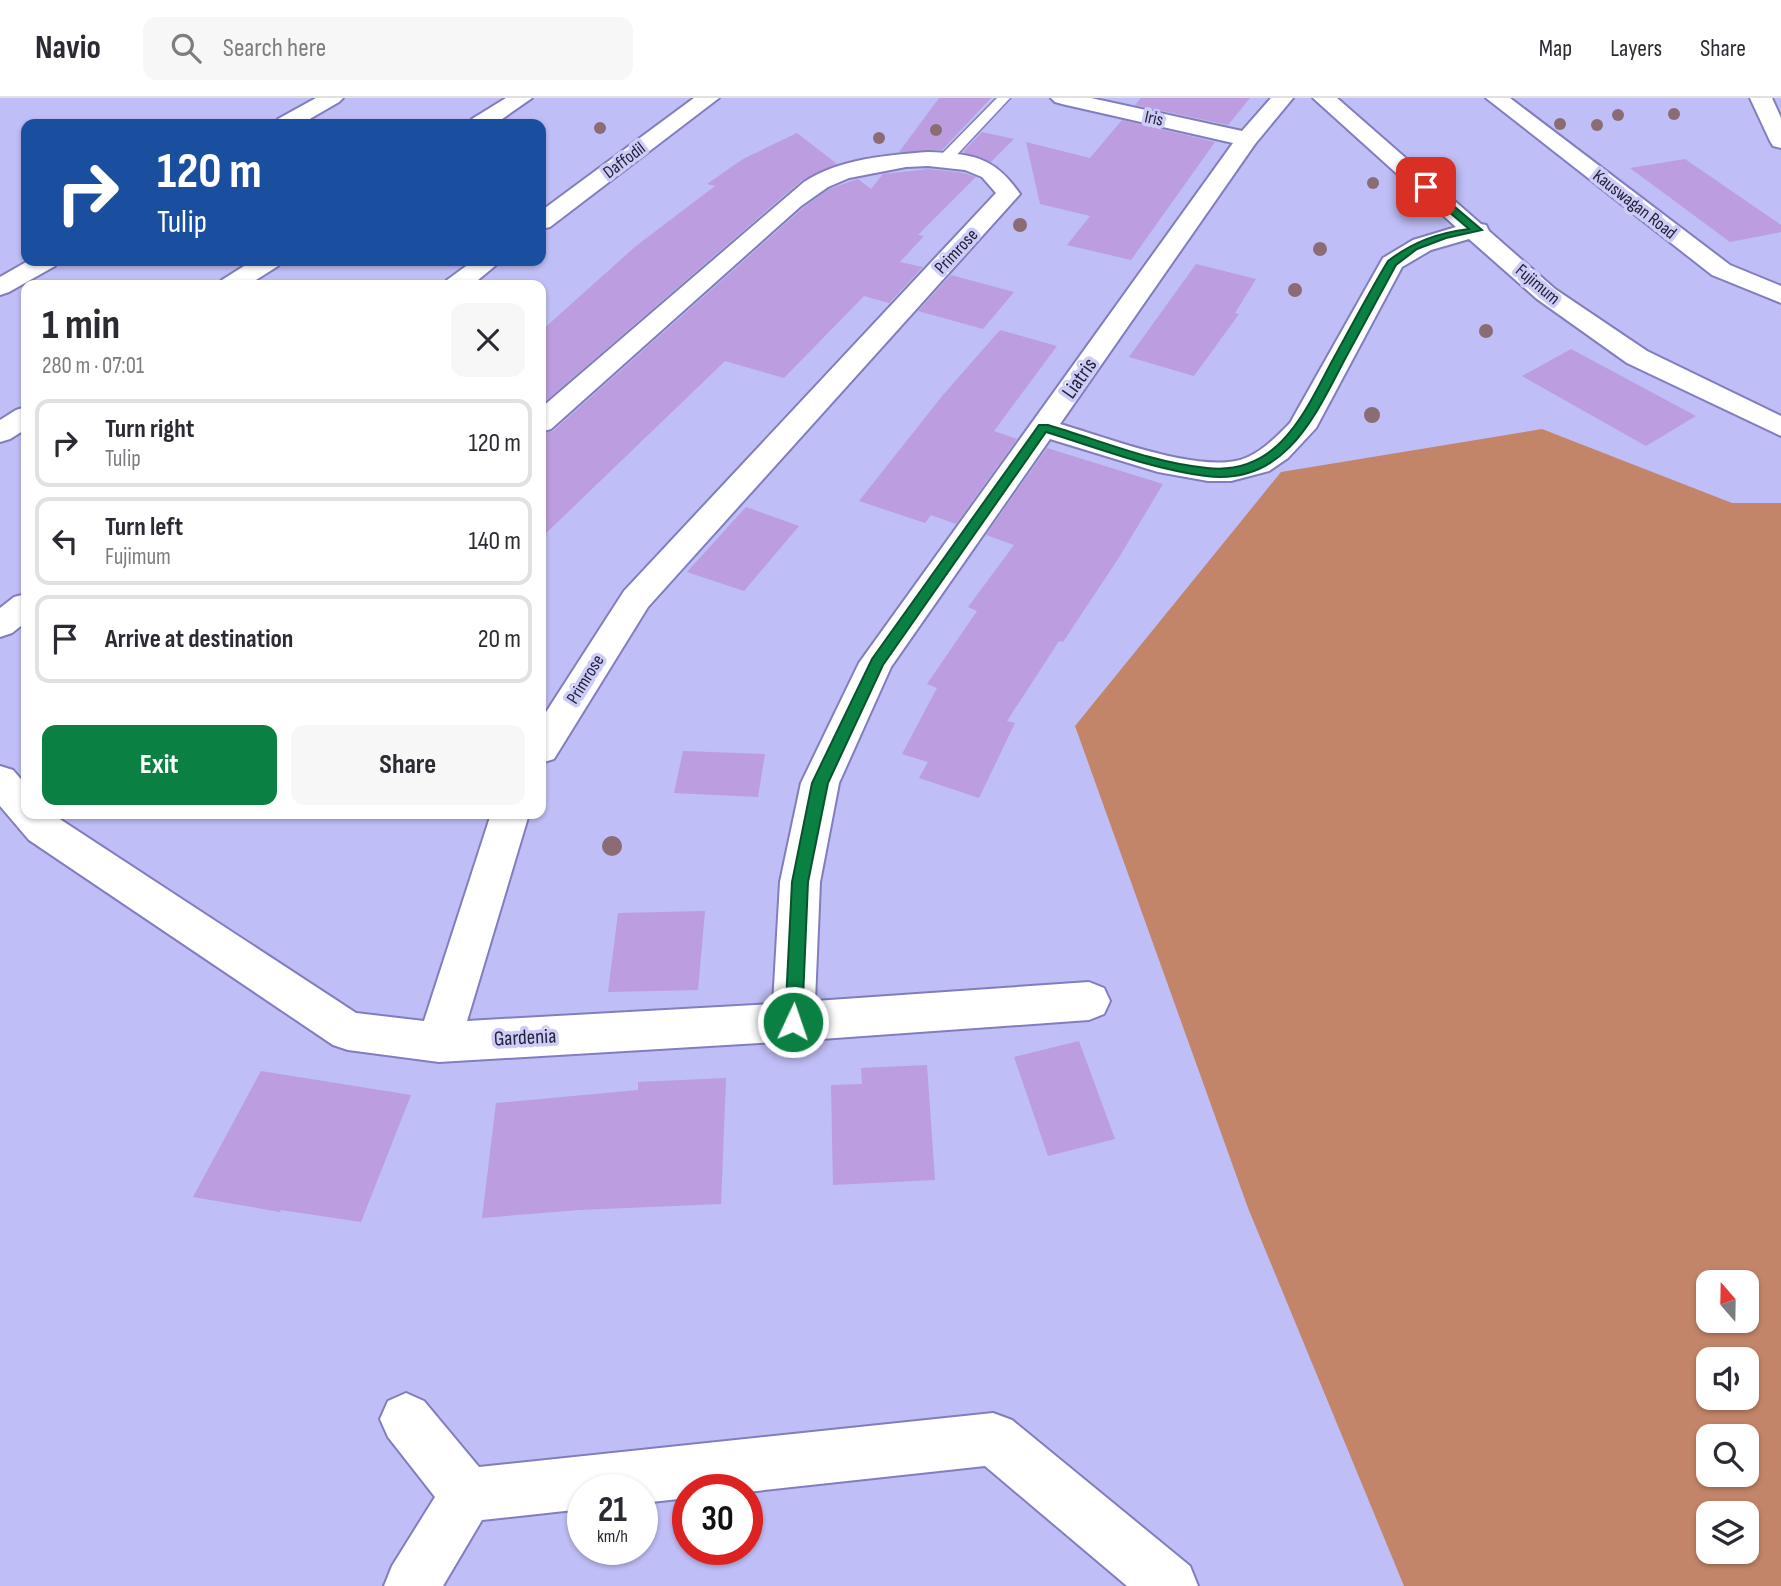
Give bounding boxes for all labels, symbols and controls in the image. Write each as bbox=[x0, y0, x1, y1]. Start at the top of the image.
search box bbox=[143, 17, 633, 80]
text: Navio bbox=[35, 28, 101, 68]
icon: search bbox=[167, 29, 205, 67]
text: Search here bbox=[223, 33, 326, 64]
text: Map bbox=[1539, 34, 1572, 63]
text: Layers bbox=[1610, 34, 1662, 63]
text: Share bbox=[1700, 34, 1746, 63]
street label: Iris bbox=[1143, 106, 1165, 131]
street label: Daffodil bbox=[599, 138, 650, 183]
text: 120 m bbox=[157, 143, 262, 202]
icon: right bbox=[42, 147, 133, 238]
pin bbox=[1396, 157, 1456, 217]
street label: Kauswagan Road bbox=[1589, 165, 1681, 244]
icon: arrive bbox=[1407, 168, 1445, 206]
text: Tulip bbox=[157, 203, 207, 242]
street label: Primrose bbox=[930, 225, 982, 278]
street label: Fujimum bbox=[1511, 260, 1564, 309]
text: 1 min bbox=[42, 300, 120, 351]
button: close bbox=[451, 303, 525, 377]
text: 280 m · 07:01 bbox=[42, 352, 144, 380]
street label: Liatris bbox=[1057, 353, 1102, 403]
text: Turn right bbox=[105, 414, 194, 445]
icon: right bbox=[46, 424, 84, 462]
text: 120 m bbox=[468, 428, 521, 459]
text: Tulip bbox=[105, 445, 141, 473]
text: Turn left bbox=[105, 512, 183, 543]
icon: left bbox=[46, 522, 84, 560]
text: 140 m bbox=[469, 526, 521, 557]
text: Fujimum bbox=[105, 543, 171, 571]
icon: arrive bbox=[46, 620, 84, 658]
text: Arrive at destination bbox=[105, 624, 293, 655]
text: 20 m bbox=[478, 624, 521, 655]
street label: Primrose bbox=[562, 651, 609, 708]
button: Exit bbox=[42, 725, 277, 805]
button: Share bbox=[291, 725, 525, 805]
position arrow bbox=[756, 985, 830, 1059]
street label: Gardenia bbox=[493, 1023, 557, 1052]
north arrow bbox=[1696, 1270, 1759, 1334]
map controls bbox=[1696, 1270, 1759, 1564]
button: sound bbox=[1696, 1347, 1759, 1410]
button: search bbox=[1696, 1424, 1759, 1487]
speed limit sign: 30 bbox=[672, 1474, 763, 1565]
text: 21 bbox=[598, 1489, 627, 1532]
button: layers bbox=[1696, 1501, 1759, 1564]
text: km/h bbox=[597, 1526, 628, 1547]

